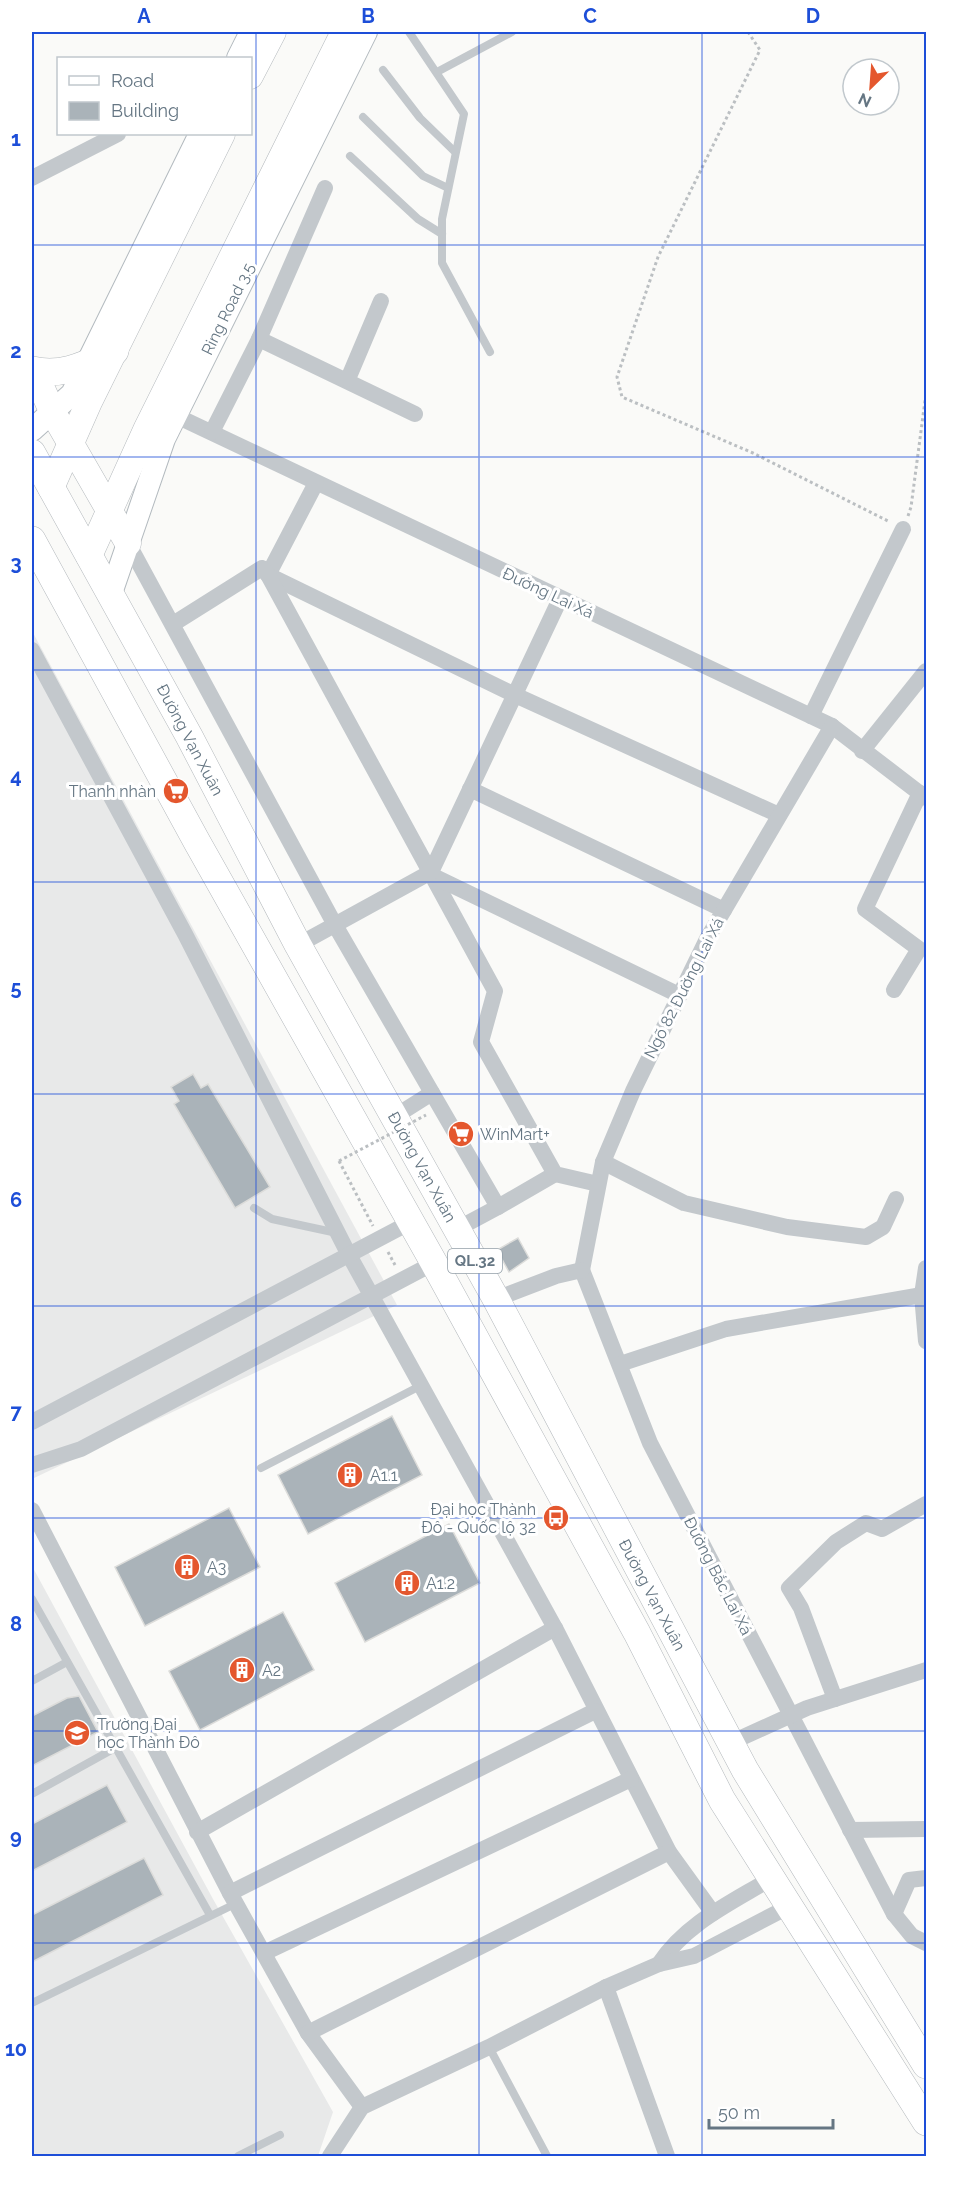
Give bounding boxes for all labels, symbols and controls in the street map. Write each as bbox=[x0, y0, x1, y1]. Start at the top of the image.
text: A bbox=[137, 4, 151, 28]
text: B bbox=[361, 4, 375, 28]
text: C bbox=[583, 4, 597, 28]
text: D bbox=[806, 4, 820, 28]
legend bbox=[57, 57, 252, 135]
north arrow bbox=[841, 57, 901, 117]
text: Road bbox=[111, 70, 154, 91]
text: N bbox=[855, 89, 874, 111]
text: Building bbox=[111, 100, 179, 121]
text: 1 bbox=[11, 127, 21, 151]
street label: Ring Road 3.5 bbox=[198, 260, 259, 358]
text: 2 bbox=[10, 339, 22, 363]
text: 3 bbox=[10, 551, 22, 575]
street label: Đường Lai Xá bbox=[500, 564, 596, 622]
street label: Đường Vạn Xuân bbox=[153, 681, 227, 799]
text: 4 bbox=[10, 764, 22, 788]
supermarket icon: Thanh nhàn bbox=[161, 776, 191, 806]
place label: Thanh nhàn bbox=[69, 782, 156, 801]
street label: Ngõ 82 Đường Lai Xá bbox=[640, 914, 728, 1062]
text: 5 bbox=[10, 976, 22, 1000]
street label: Đường Vạn Xuân bbox=[384, 1108, 460, 1226]
supermarket icon: WinMart+ bbox=[446, 1119, 476, 1149]
place label: WinMart+ bbox=[480, 1125, 550, 1144]
text: 6 bbox=[10, 1188, 22, 1212]
road number: QL.32 bbox=[448, 1249, 502, 1273]
text: 7 bbox=[10, 1400, 22, 1424]
building icon: A1.1 bbox=[335, 1460, 365, 1490]
place label: A1.1 bbox=[370, 1466, 398, 1485]
place label: Đại học Thành Đô - Quốc lộ 32 bbox=[421, 1500, 536, 1537]
bus stop icon: Đại học Thành Đô - Quốc lộ 32 bbox=[541, 1503, 571, 1533]
street label: Đường Bắc Lai Xá bbox=[680, 1514, 756, 1638]
street label: Đường Vạn Xuân bbox=[615, 1536, 689, 1654]
building icon: A3 bbox=[172, 1552, 202, 1582]
place label: A3 bbox=[207, 1558, 226, 1577]
building icon: A1.2 bbox=[392, 1568, 422, 1598]
place label: A1.2 bbox=[426, 1574, 455, 1593]
text: 8 bbox=[10, 1612, 22, 1636]
building icon: A2 bbox=[227, 1655, 257, 1685]
place label: A2 bbox=[262, 1661, 281, 1680]
place label: Trường Đại học Thành Đô bbox=[97, 1715, 200, 1752]
school or university icon: Trường Đại học Thành Đô bbox=[62, 1718, 92, 1748]
text: 9 bbox=[10, 1825, 22, 1849]
text: 10 bbox=[5, 2037, 27, 2061]
scale bar bbox=[709, 2092, 834, 2130]
text: 50 m bbox=[718, 2102, 760, 2123]

